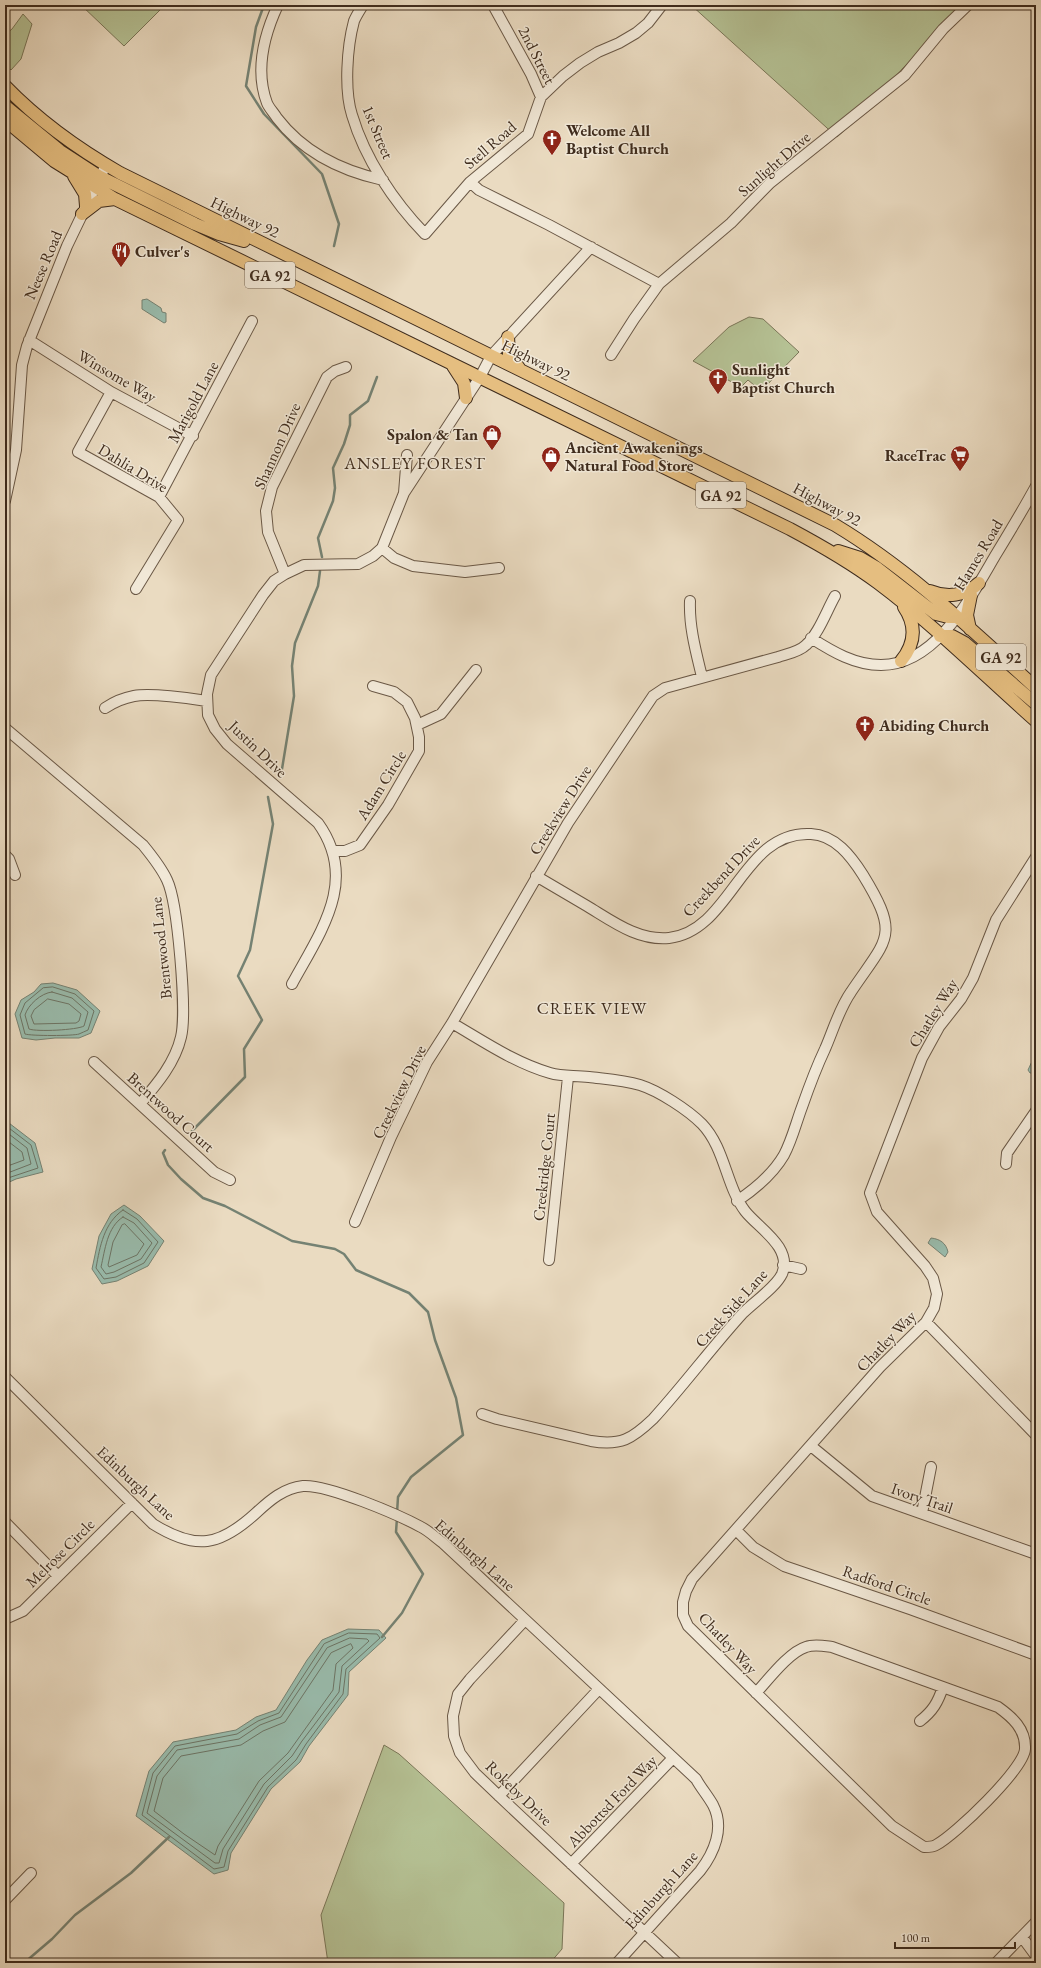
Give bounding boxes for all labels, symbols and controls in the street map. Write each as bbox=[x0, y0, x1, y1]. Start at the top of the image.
street label: 2nd Street bbox=[513, 22, 561, 88]
street label: 1st Street bbox=[357, 102, 399, 162]
street label: Stell Road bbox=[459, 116, 521, 174]
place label: Welcome All Baptist Church bbox=[566, 120, 669, 159]
street label: Sunlight Drive bbox=[733, 127, 815, 201]
church icon: Welcome All Baptist Church bbox=[541, 128, 563, 156]
street label: Highway 92 bbox=[207, 191, 283, 243]
street label: Neese Road bbox=[19, 226, 67, 303]
restaurant icon: Culver's bbox=[110, 240, 132, 268]
place label: Culver's bbox=[135, 241, 190, 262]
road number: GA 92 bbox=[245, 262, 295, 288]
street label: Highway 92 bbox=[498, 334, 574, 386]
street label: Winsome Way bbox=[74, 345, 161, 408]
street label: Marigold Lane bbox=[163, 357, 223, 447]
place label: Sunlight Baptist Church bbox=[732, 359, 835, 398]
church icon: Sunlight Baptist Church bbox=[707, 367, 729, 395]
street label: Shannon Drive bbox=[249, 399, 305, 493]
shop icon: Spalon & Tan bbox=[481, 423, 503, 451]
place label: Spalon & Tan bbox=[387, 424, 478, 445]
place label: Ancient Awakenings Natural Food Store bbox=[564, 437, 703, 476]
street label: Dahlia Drive bbox=[94, 439, 172, 497]
supermarket icon: RaceTrac bbox=[949, 444, 971, 472]
shop icon: Ancient Awakenings Natural Food Store bbox=[540, 445, 562, 473]
place label: RaceTrac bbox=[885, 445, 946, 466]
district label: ANSLEY FOREST bbox=[343, 452, 486, 474]
street label: Highway 92 bbox=[789, 477, 865, 531]
road number: GA 92 bbox=[696, 482, 746, 508]
street label: Hames Road bbox=[948, 515, 1008, 595]
road number: GA 92 bbox=[976, 644, 1026, 670]
street label: Justin Drive bbox=[223, 714, 292, 782]
church icon: Abiding Church bbox=[854, 714, 876, 742]
place label: Abiding Church bbox=[878, 715, 989, 736]
street label: Adam Circle bbox=[351, 746, 411, 825]
street label: Creekview Drive bbox=[524, 761, 596, 859]
street label: Creekbend Drive bbox=[678, 830, 764, 922]
street label: Brentwood Lane bbox=[145, 896, 177, 1000]
street label: Chatley Way bbox=[904, 974, 963, 1051]
district label: CREEK VIEW bbox=[537, 997, 647, 1019]
street label: Creekview Drive bbox=[367, 1042, 431, 1142]
street label: Brentwood Court bbox=[123, 1067, 219, 1157]
street label: Creekridge Court bbox=[528, 1112, 560, 1222]
street label: Creek Side Lane bbox=[690, 1264, 772, 1352]
street label: Chatley Way bbox=[851, 1305, 921, 1376]
street label: Edinburgh Lane bbox=[92, 1441, 180, 1525]
street label: Ivory Trail bbox=[888, 1478, 956, 1518]
street label: Melrose Circle bbox=[21, 1514, 99, 1592]
street label: Edinburgh Lane bbox=[430, 1514, 520, 1596]
street label: Radford Circle bbox=[840, 1560, 934, 1610]
street label: Chatley Way bbox=[694, 1607, 763, 1679]
street label: Abbottsd Ford Way bbox=[562, 1750, 662, 1852]
street label: Rokeby Drive bbox=[481, 1756, 557, 1830]
street label: Edinburgh Lane bbox=[620, 1846, 702, 1934]
scale bar bbox=[895, 1924, 1015, 1950]
text: 100 m bbox=[901, 1930, 931, 1946]

